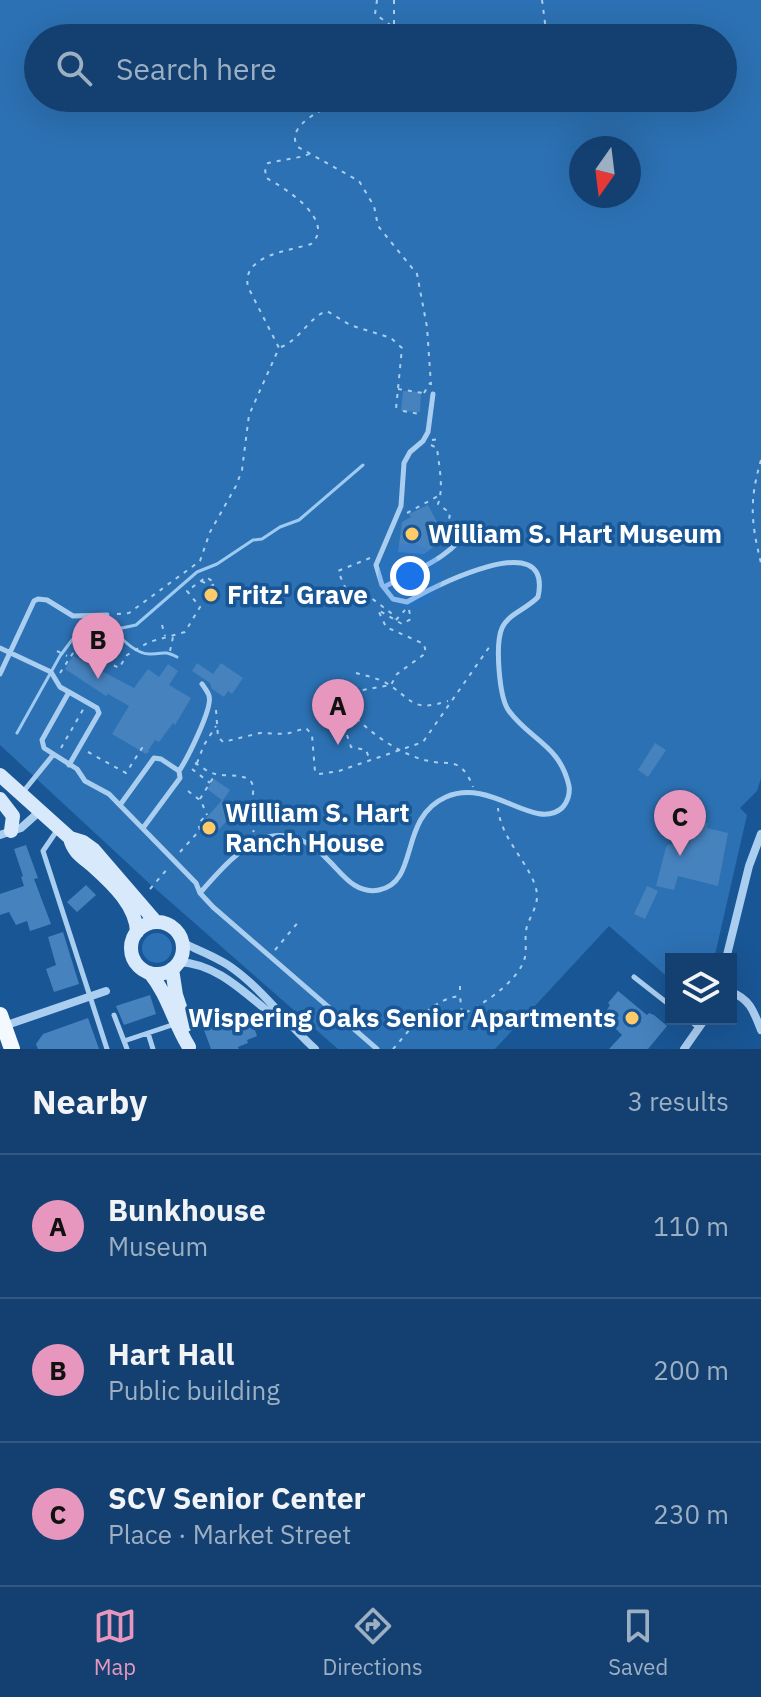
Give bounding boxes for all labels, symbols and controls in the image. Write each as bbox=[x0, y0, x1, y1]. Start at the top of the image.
search box bbox=[24, 24, 737, 112]
icon: search bbox=[52, 46, 96, 90]
text: Search here bbox=[116, 49, 277, 88]
north arrow bbox=[569, 136, 641, 208]
place label: William S. Hart Museum bbox=[428, 516, 722, 550]
marker: William S. Hart Museum bbox=[403, 525, 421, 543]
your location bbox=[390, 556, 430, 596]
place label: Fritz' Grave bbox=[227, 577, 368, 611]
marker: Fritz' Grave bbox=[202, 586, 220, 604]
pin: B bbox=[72, 613, 124, 679]
pin: A bbox=[312, 679, 364, 745]
pin: C bbox=[654, 790, 706, 856]
place label: William S. Hart Ranch House bbox=[225, 795, 410, 859]
marker: William S. Hart Ranch House bbox=[200, 819, 218, 837]
map controls bbox=[665, 953, 737, 1025]
button: layers bbox=[665, 953, 737, 1025]
place label: Wispering Oaks Senior Apartments bbox=[188, 1000, 616, 1034]
marker: Wispering Oaks Senior Apartments bbox=[623, 1009, 641, 1027]
text: Nearby bbox=[32, 1079, 147, 1123]
text: 3 results bbox=[627, 1084, 729, 1118]
text: Bunkhouse bbox=[108, 1190, 266, 1229]
text: A bbox=[49, 1209, 67, 1243]
text: 110 m bbox=[653, 1209, 729, 1243]
text: Museum bbox=[108, 1229, 208, 1263]
text: Hart Hall bbox=[108, 1334, 234, 1373]
text: B bbox=[49, 1353, 67, 1387]
text: 200 m bbox=[653, 1353, 729, 1387]
text: Public building bbox=[108, 1373, 280, 1407]
text: SCV Senior Center bbox=[108, 1478, 366, 1517]
text: C bbox=[50, 1497, 66, 1531]
text: 230 m bbox=[653, 1497, 729, 1531]
text: Place · Market Street bbox=[108, 1517, 351, 1551]
tab: Map bbox=[93, 1604, 137, 1681]
tab: Directions bbox=[323, 1604, 423, 1681]
tab: Saved bbox=[608, 1604, 668, 1681]

